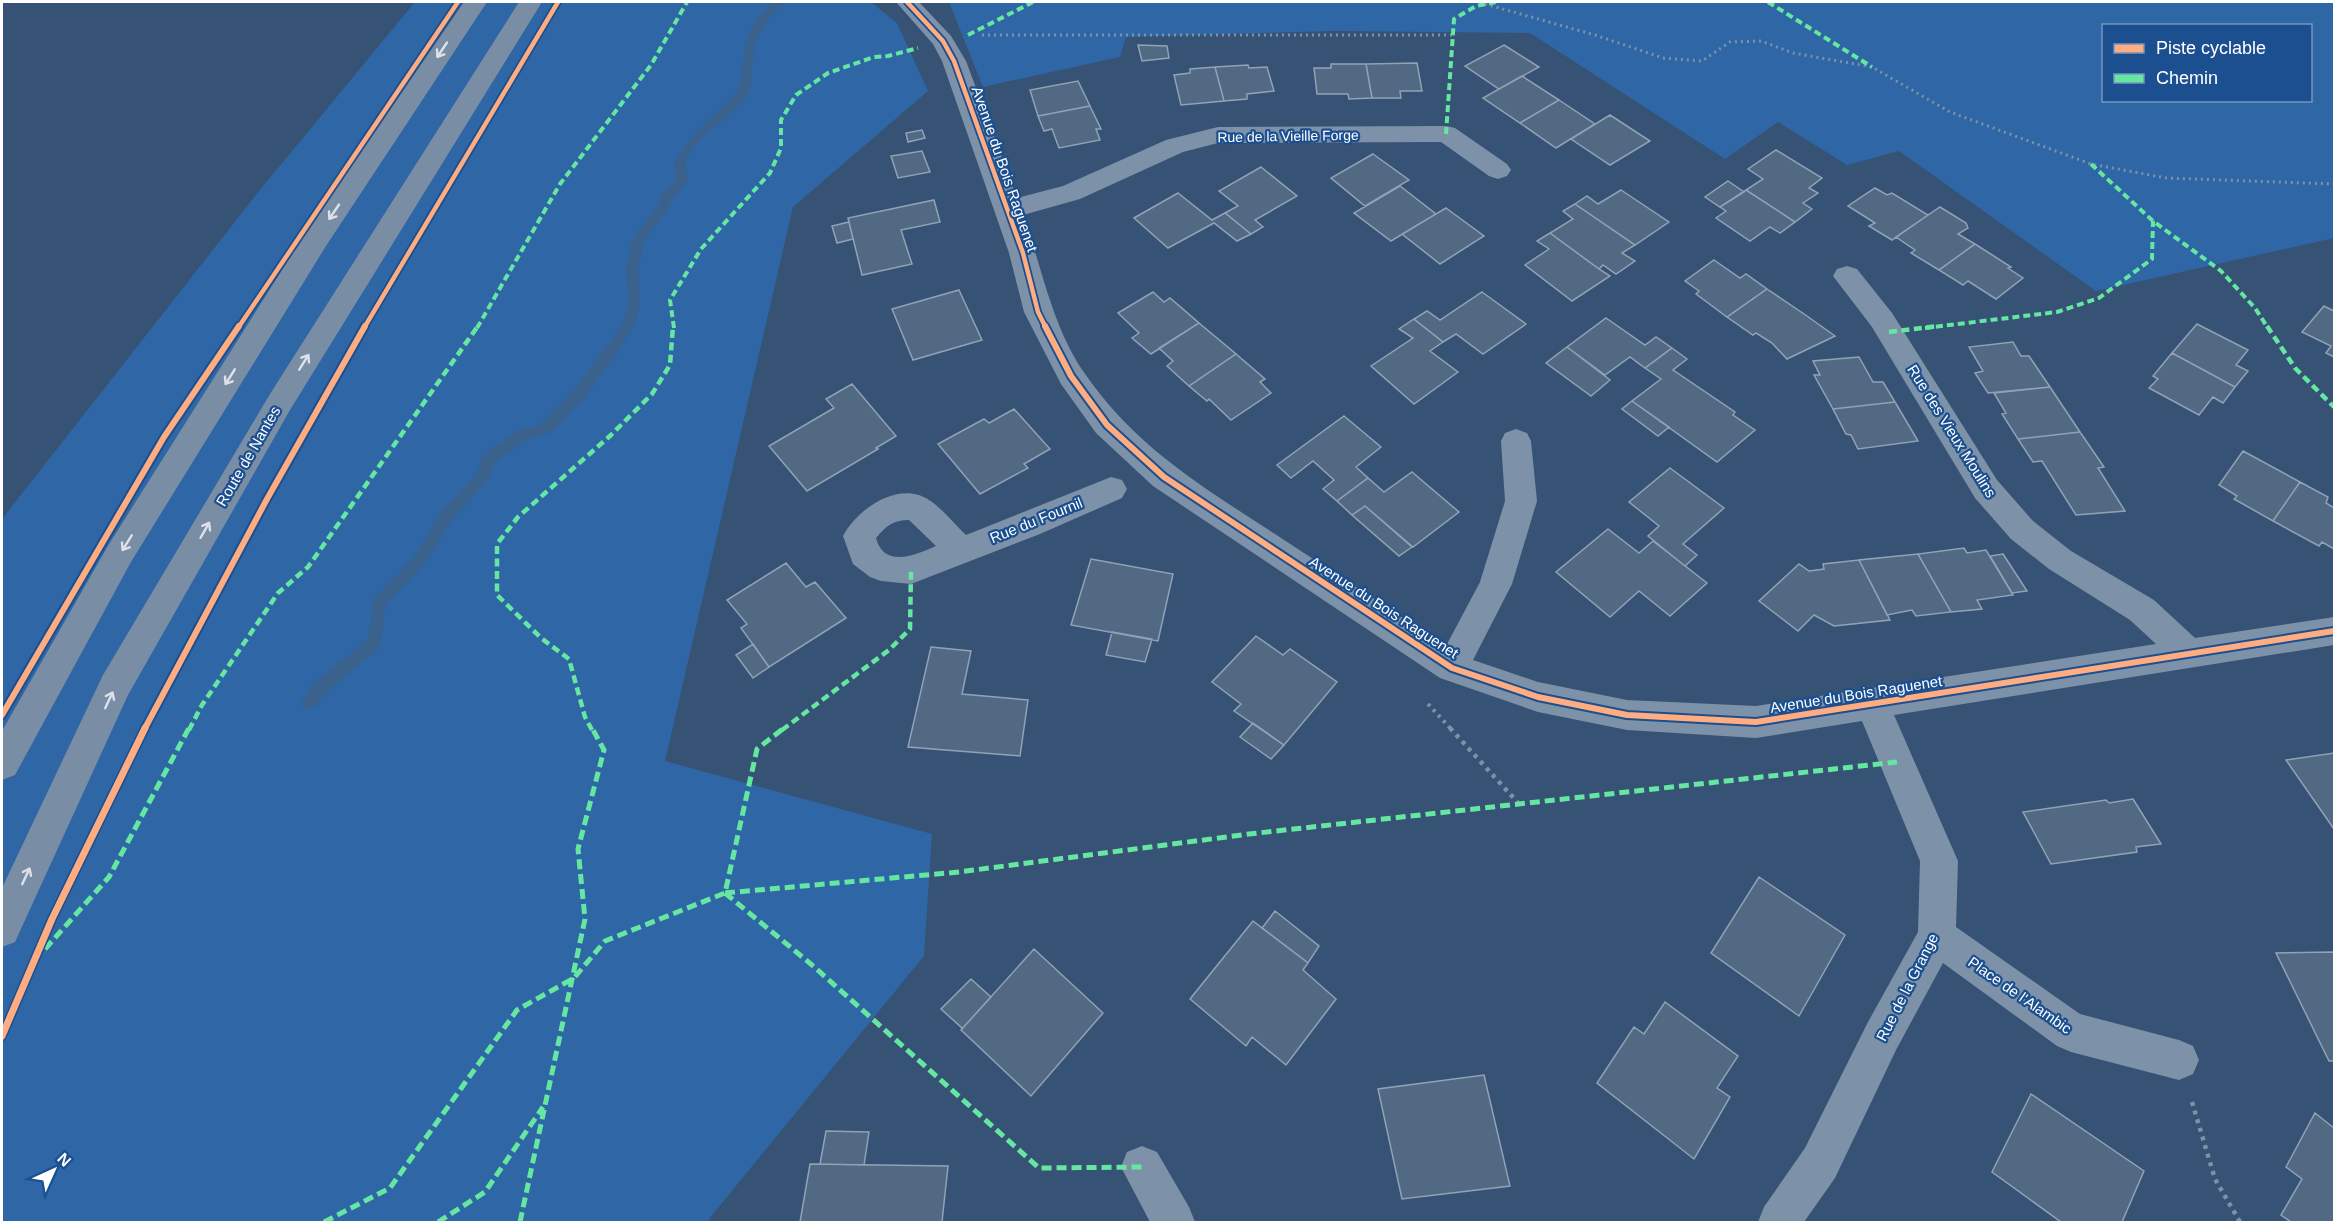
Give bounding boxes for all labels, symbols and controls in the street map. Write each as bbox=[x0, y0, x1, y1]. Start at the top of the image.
legend bbox=[2102, 24, 2312, 102]
text: Piste cyclable bbox=[2156, 38, 2266, 58]
one-way arrow bbox=[436, 41, 448, 58]
text: Chemin bbox=[2156, 68, 2218, 88]
street label: Avenue du Bois Raguenet bbox=[969, 84, 1042, 255]
street label: Rue de la Vieille Forge bbox=[1217, 127, 1359, 145]
one-way arrow bbox=[328, 204, 340, 220]
one-way arrow bbox=[299, 354, 311, 371]
street label: Rue des Vieux Moulins bbox=[1904, 362, 2000, 500]
one-way arrow bbox=[224, 368, 236, 385]
street label: Route de Nantes bbox=[212, 403, 284, 509]
street label: Rue du Fournil bbox=[987, 494, 1085, 546]
one-way arrow bbox=[200, 522, 212, 539]
one-way arrow bbox=[121, 534, 133, 551]
street label: Avenue du Bois Raguenet bbox=[1306, 552, 1462, 662]
street label: Avenue du Bois Raguenet bbox=[1769, 672, 1944, 716]
one-way arrow bbox=[104, 691, 115, 709]
one-way arrow bbox=[21, 868, 33, 886]
street label: Rue de la Grange bbox=[1873, 930, 1941, 1044]
street label: Place de l'Alambic bbox=[1965, 953, 2075, 1037]
north arrow bbox=[24, 1140, 84, 1200]
text: N bbox=[54, 1150, 74, 1170]

